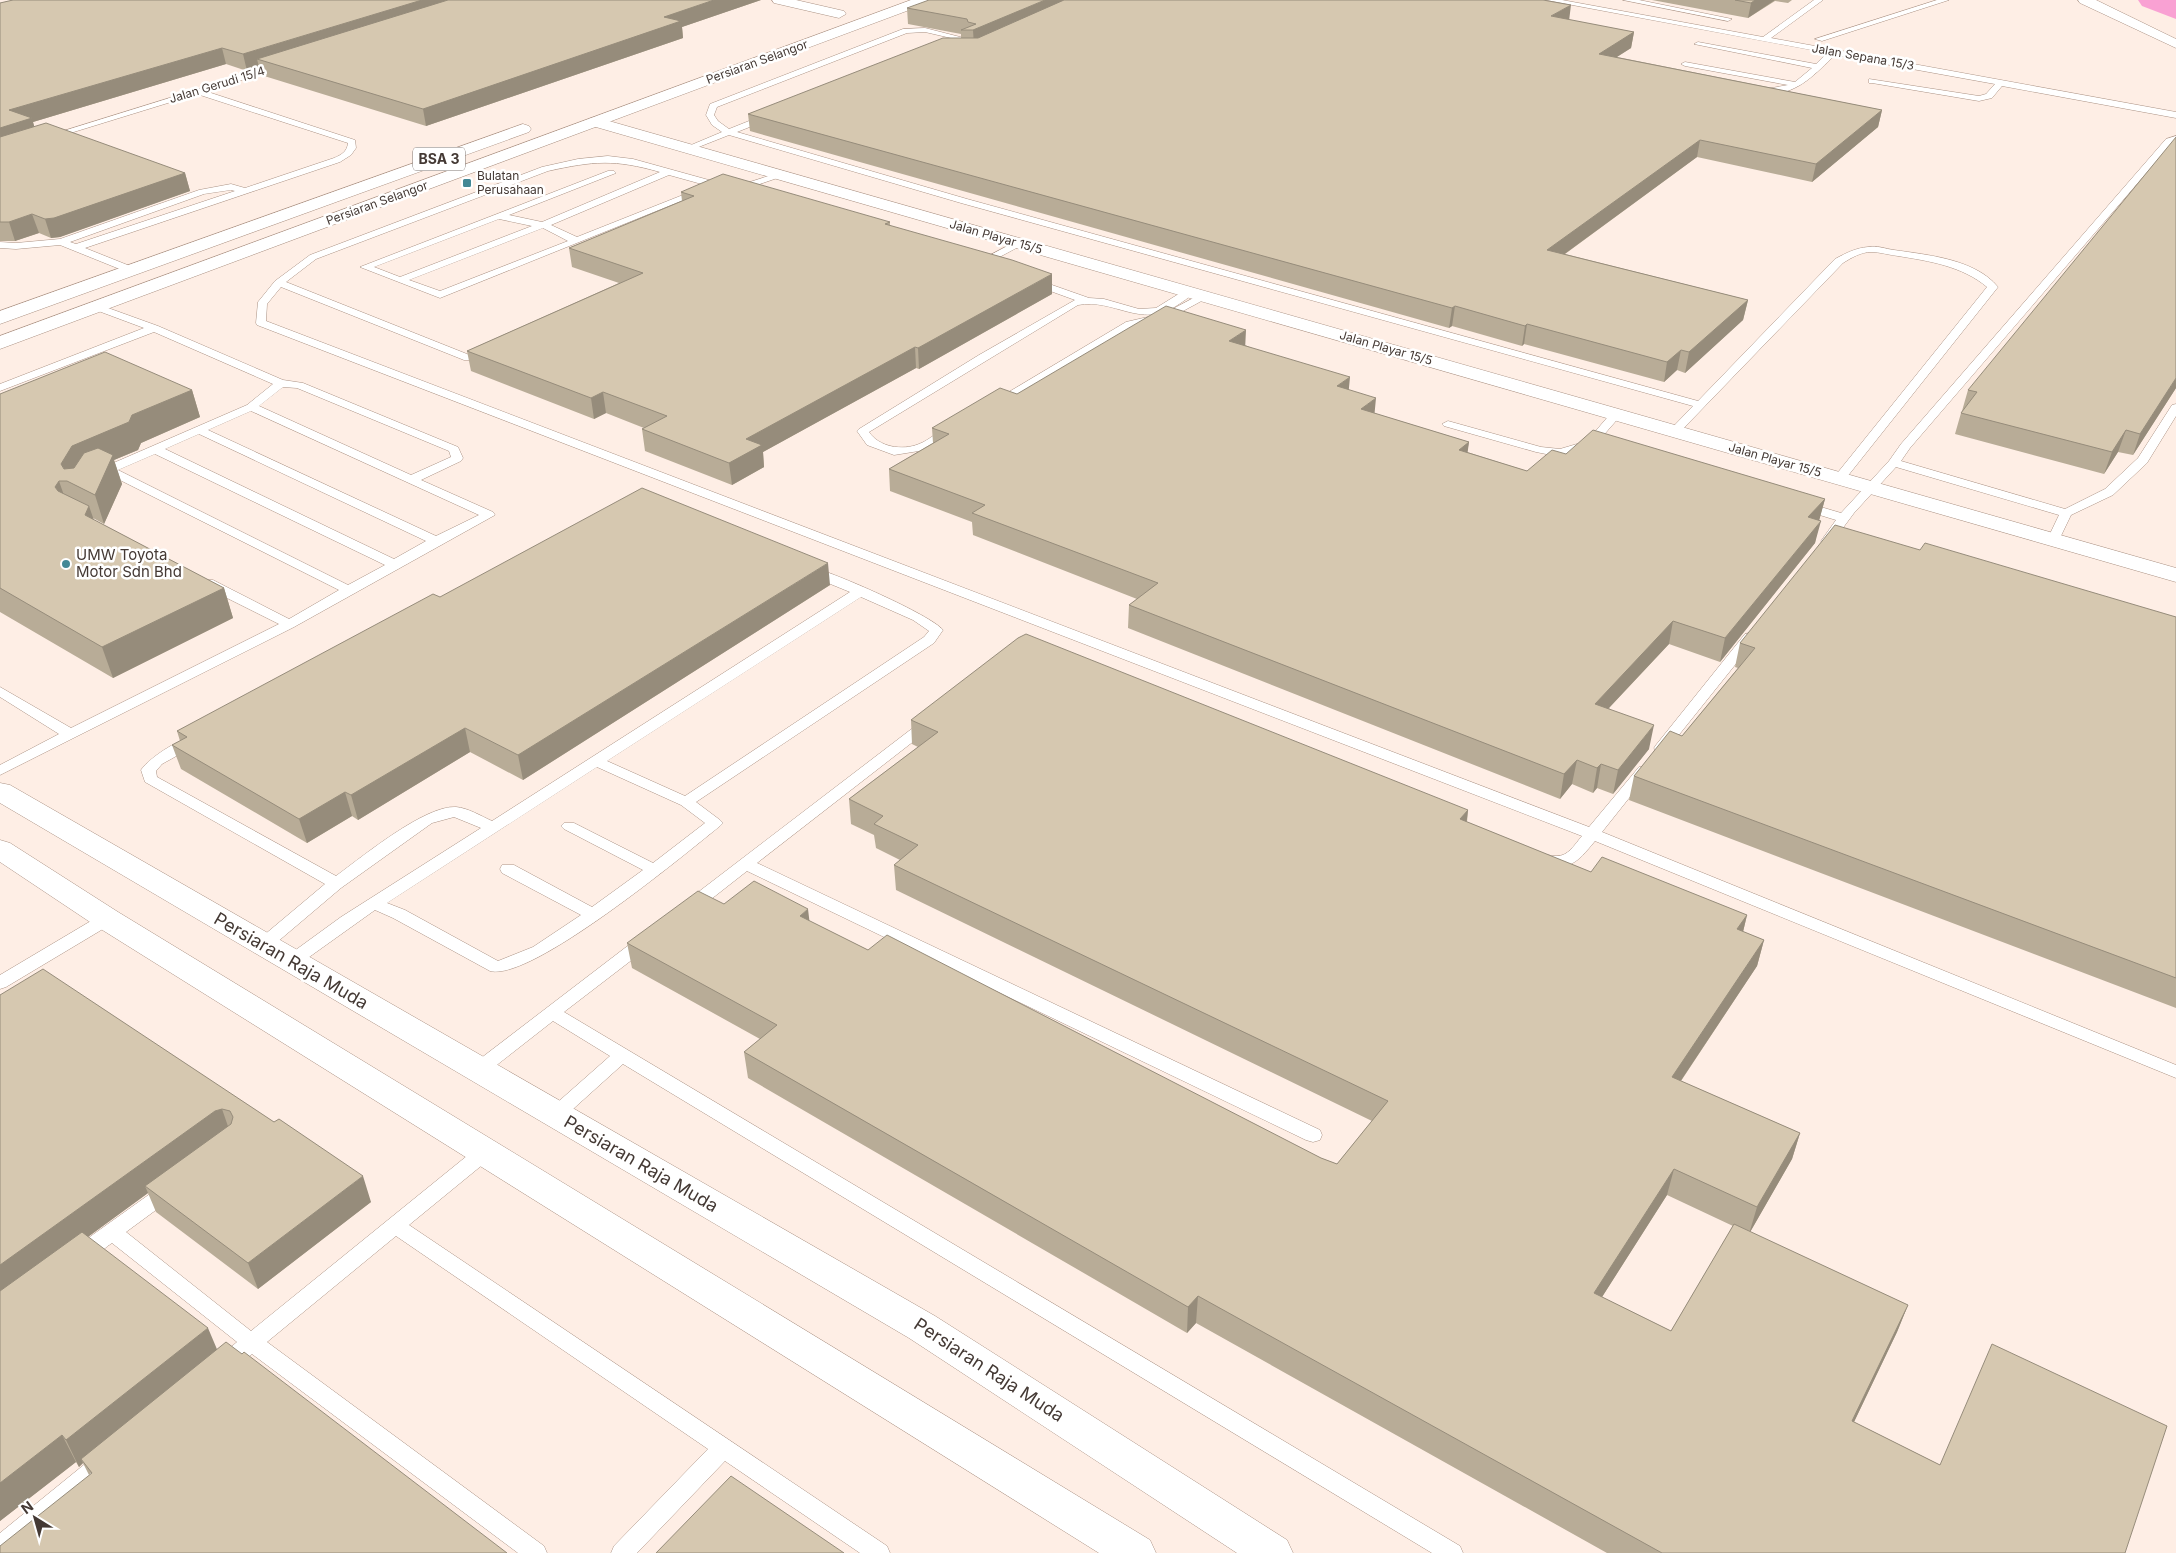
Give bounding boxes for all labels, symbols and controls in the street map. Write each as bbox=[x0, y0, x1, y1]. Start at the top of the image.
street label: Persiaran Selangor bbox=[704, 36, 810, 87]
street label: Jalan Sepana 15/3 bbox=[1811, 40, 1915, 73]
street label: Jalan Gerudi 15/4 bbox=[167, 63, 267, 106]
road number: BSA 3 bbox=[413, 148, 465, 170]
place label: Bulatan Perusahaan bbox=[477, 168, 544, 197]
street label: Persiaran Selangor bbox=[324, 177, 430, 228]
marker: Bulatan Perusahaan bbox=[461, 177, 473, 189]
street label: Jalan Playar 15/5 bbox=[948, 216, 1044, 257]
street label: Jalan Playar 15/5 bbox=[1338, 327, 1434, 368]
street label: Jalan Playar 15/5 bbox=[1727, 439, 1823, 480]
place label: UMW Toyota Motor Sdn Bhd bbox=[76, 545, 182, 581]
marker: UMW Toyota Motor Sdn Bhd bbox=[60, 558, 72, 570]
street label: Persiaran Raja Muda bbox=[210, 908, 372, 1013]
street label: Persiaran Raja Muda bbox=[560, 1111, 722, 1216]
street label: Persiaran Raja Muda bbox=[910, 1313, 1068, 1426]
north arrow bbox=[10, 1493, 60, 1543]
text: N bbox=[17, 1497, 36, 1517]

